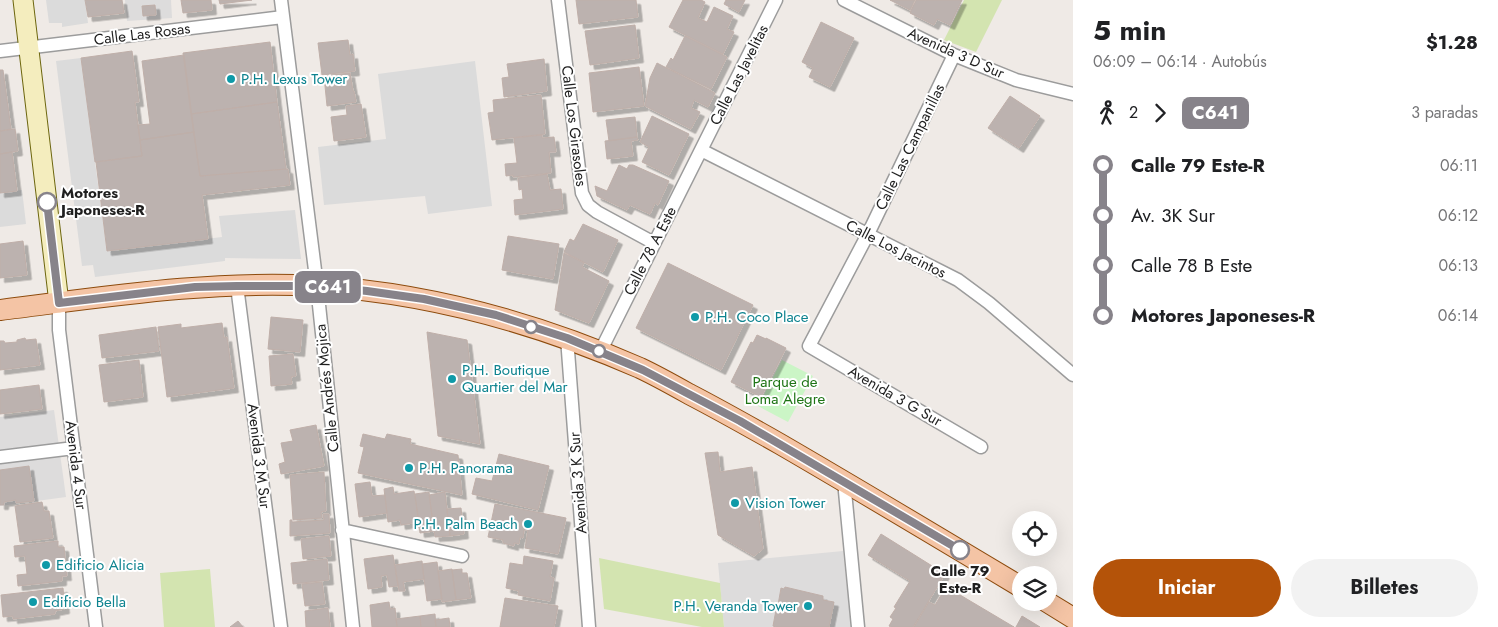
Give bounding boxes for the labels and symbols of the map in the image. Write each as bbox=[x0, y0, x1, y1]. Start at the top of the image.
street label: Calle Las Rosas bbox=[93, 17, 191, 51]
street label: Calle Las Javelitas bbox=[704, 21, 774, 129]
street label: Avenida 3 D Sur bbox=[904, 22, 1009, 85]
street label: Calle Los Girasoles bbox=[556, 64, 592, 188]
place label: P.H. Lexus Tower bbox=[241, 68, 348, 90]
marker: P.H. Lexus Tower bbox=[225, 73, 237, 85]
street label: Calle Las Campanillas bbox=[870, 80, 950, 214]
place label: Motores Japoneses-R bbox=[58, 182, 145, 221]
marker: Motores Japoneses-R bbox=[37, 192, 57, 212]
street label: Calle 78 A Este bbox=[618, 202, 682, 299]
street label: Calle Los Jacintos bbox=[842, 214, 950, 284]
line badge: C641 bbox=[293, 271, 363, 303]
place label: P.H. Coco Place bbox=[705, 306, 809, 328]
marker: P.H. Coco Place bbox=[689, 311, 701, 323]
unlabelled marker bbox=[524, 320, 538, 334]
street label: Calle Andrés Mojica bbox=[309, 323, 345, 453]
unlabelled marker bbox=[592, 344, 606, 358]
place label: P.H. Boutique Quartier del Mar bbox=[462, 359, 569, 398]
street label: Avenida 3 G Sur bbox=[844, 360, 947, 432]
park label: Parque de Loma Alegre bbox=[745, 371, 826, 410]
marker: P.H. Boutique Quartier del Mar bbox=[446, 373, 458, 385]
street label: Avenida 3 M Sur bbox=[242, 402, 276, 511]
street label: Avenida 4 Sur bbox=[60, 419, 92, 512]
street label: Avenida 3 K Sur bbox=[563, 430, 593, 535]
place label: P.H. Panorama bbox=[419, 457, 513, 479]
marker: P.H. Panorama bbox=[403, 462, 415, 474]
place label: Vision Tower bbox=[745, 492, 826, 514]
marker: Vision Tower bbox=[729, 497, 741, 509]
place label: P.H. Palm Beach bbox=[414, 513, 518, 535]
marker: P.H. Palm Beach bbox=[522, 518, 534, 530]
marker: Calle 79 Este-R bbox=[950, 540, 970, 560]
place label: Edificio Alicia bbox=[56, 554, 144, 576]
marker: Edificio Alicia bbox=[40, 559, 52, 571]
place label: Calle 79 Este-R bbox=[931, 560, 989, 599]
place label: Edificio Bella bbox=[43, 591, 126, 613]
place label: P.H. Veranda Tower bbox=[673, 595, 799, 617]
marker: Edificio Bella bbox=[27, 596, 39, 608]
marker: P.H. Veranda Tower bbox=[802, 600, 814, 612]

